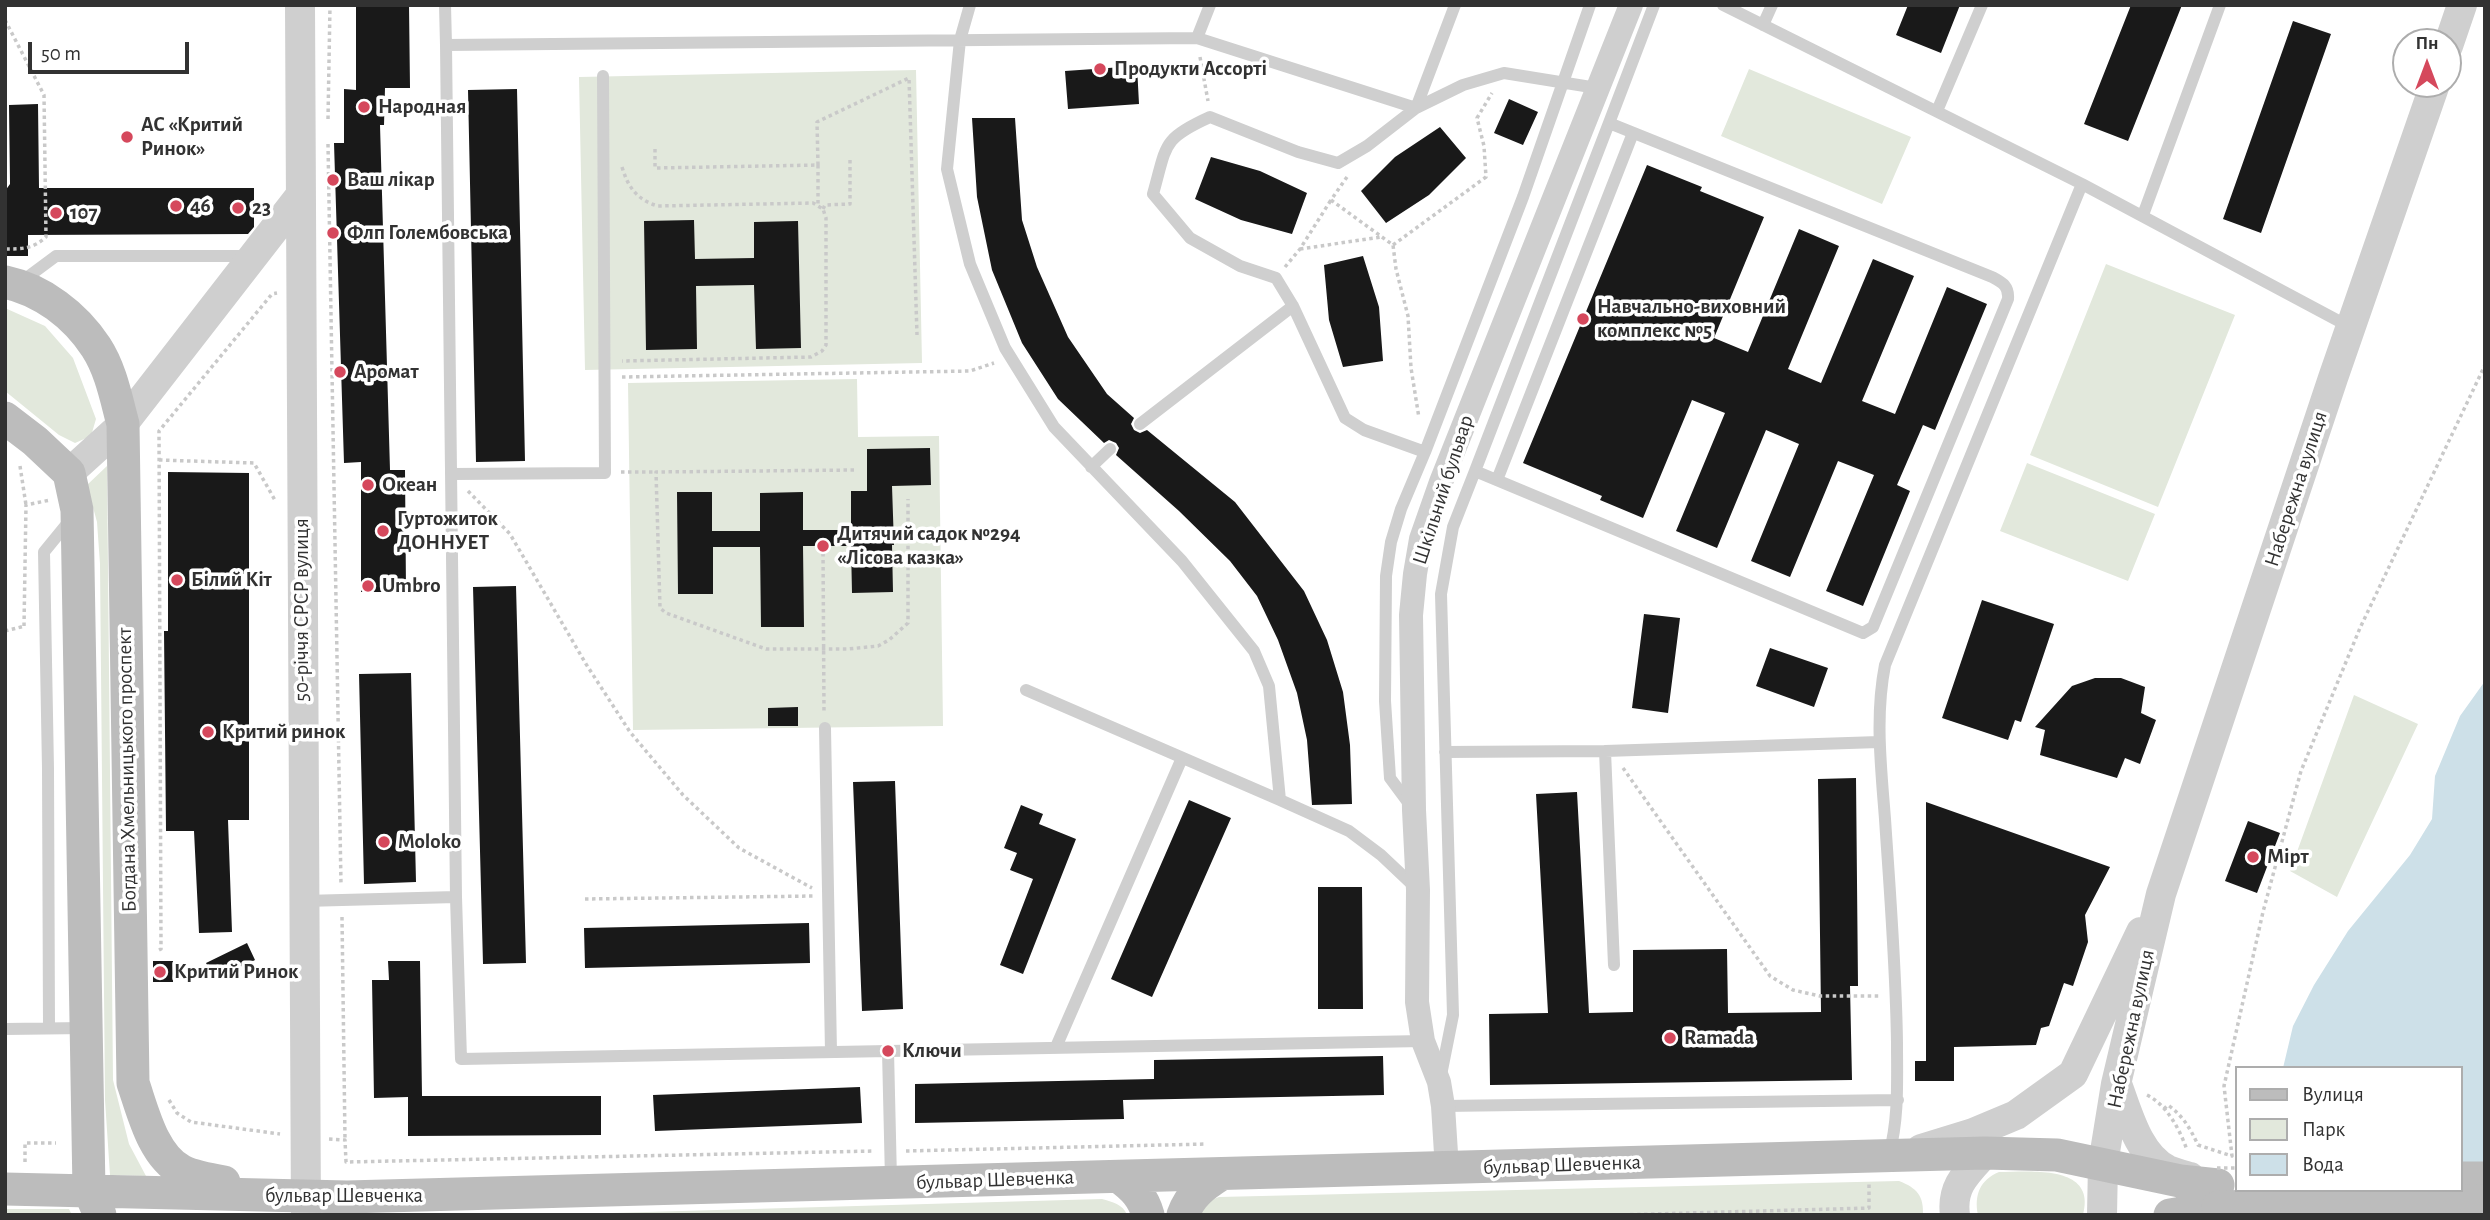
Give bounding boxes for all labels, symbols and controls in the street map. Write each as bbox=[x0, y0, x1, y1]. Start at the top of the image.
scale bar bbox=[32, 28, 192, 72]
north arrow bbox=[2392, 28, 2462, 98]
text: Пн bbox=[2415, 34, 2439, 53]
text: 50 m bbox=[41, 43, 81, 64]
place label: Продукти Ассорті bbox=[1114, 56, 1267, 82]
marker: Продукти Ассорті bbox=[1092, 61, 1108, 77]
place label: Народная bbox=[378, 94, 466, 120]
marker: Народная bbox=[356, 99, 372, 115]
place label: АС «Критий Ринок» bbox=[141, 112, 243, 162]
marker: АС «Критий Ринок» bbox=[119, 129, 135, 145]
place label: Ваш лікар bbox=[347, 167, 435, 193]
marker: Ваш лікар bbox=[325, 172, 341, 188]
place label: 46 bbox=[190, 193, 211, 219]
place label: 23 bbox=[252, 195, 271, 221]
marker: 46 bbox=[168, 198, 184, 214]
place label: 107 bbox=[70, 200, 98, 226]
marker: 23 bbox=[230, 200, 246, 216]
marker: 107 bbox=[48, 205, 64, 221]
place label: Флп Голембовська bbox=[347, 220, 508, 246]
marker: Флп Голембовська bbox=[325, 225, 341, 241]
place label: Навчально-виховний комплекс №5 bbox=[1597, 294, 1786, 344]
marker: Навчально-виховний комплекс №5 bbox=[1575, 311, 1591, 327]
place label: Аромат bbox=[354, 359, 419, 385]
marker: Аромат bbox=[332, 364, 348, 380]
street label: Набережна вулиця bbox=[2259, 408, 2333, 570]
street label: Шкільний бульвар bbox=[1407, 412, 1479, 568]
place label: Океан bbox=[382, 472, 437, 498]
marker: Океан bbox=[360, 477, 376, 493]
place label: Гуртожиток ДОННУЕТ bbox=[397, 506, 498, 556]
street label: 50-річчя СРСР вулиця bbox=[289, 518, 315, 702]
place label: Дитячий садок №294 «Лісова казка» bbox=[837, 521, 1021, 571]
marker: Гуртожиток ДОННУЕТ bbox=[375, 523, 391, 539]
marker: Дитячий садок №294 «Лісова казка» bbox=[815, 538, 831, 554]
place label: Білий Кіт bbox=[191, 567, 272, 593]
marker: Білий Кіт bbox=[169, 572, 185, 588]
place label: Umbro bbox=[382, 573, 441, 599]
marker: Umbro bbox=[360, 578, 376, 594]
street label: Богдана Хмельницького проспект bbox=[112, 627, 142, 913]
place label: Критий ринок bbox=[222, 719, 345, 745]
marker: Критий ринок bbox=[200, 724, 216, 740]
place label: Moloko bbox=[398, 829, 461, 855]
marker: Moloko bbox=[376, 834, 392, 850]
place label: Мірт bbox=[2267, 844, 2309, 870]
marker: Мірт bbox=[2245, 849, 2261, 865]
street label: Набережна вулиця bbox=[2102, 947, 2160, 1111]
place label: Критий Ринок bbox=[174, 959, 298, 985]
marker: Критий Ринок bbox=[152, 964, 168, 980]
place label: Ramada bbox=[1684, 1025, 1754, 1051]
marker: Ramada bbox=[1662, 1030, 1678, 1046]
place label: Ключи bbox=[902, 1038, 962, 1064]
marker: Ключи bbox=[880, 1043, 896, 1059]
legend bbox=[2234, 1066, 2462, 1192]
text: Вулиця bbox=[2302, 1084, 2364, 1105]
text: Парк bbox=[2302, 1119, 2345, 1140]
street label: бульвар Шевченка bbox=[1483, 1150, 1641, 1180]
text: Вода bbox=[2302, 1154, 2344, 1175]
street label: бульвар Шевченка bbox=[916, 1165, 1074, 1195]
street label: бульвар Шевченка bbox=[265, 1183, 423, 1209]

